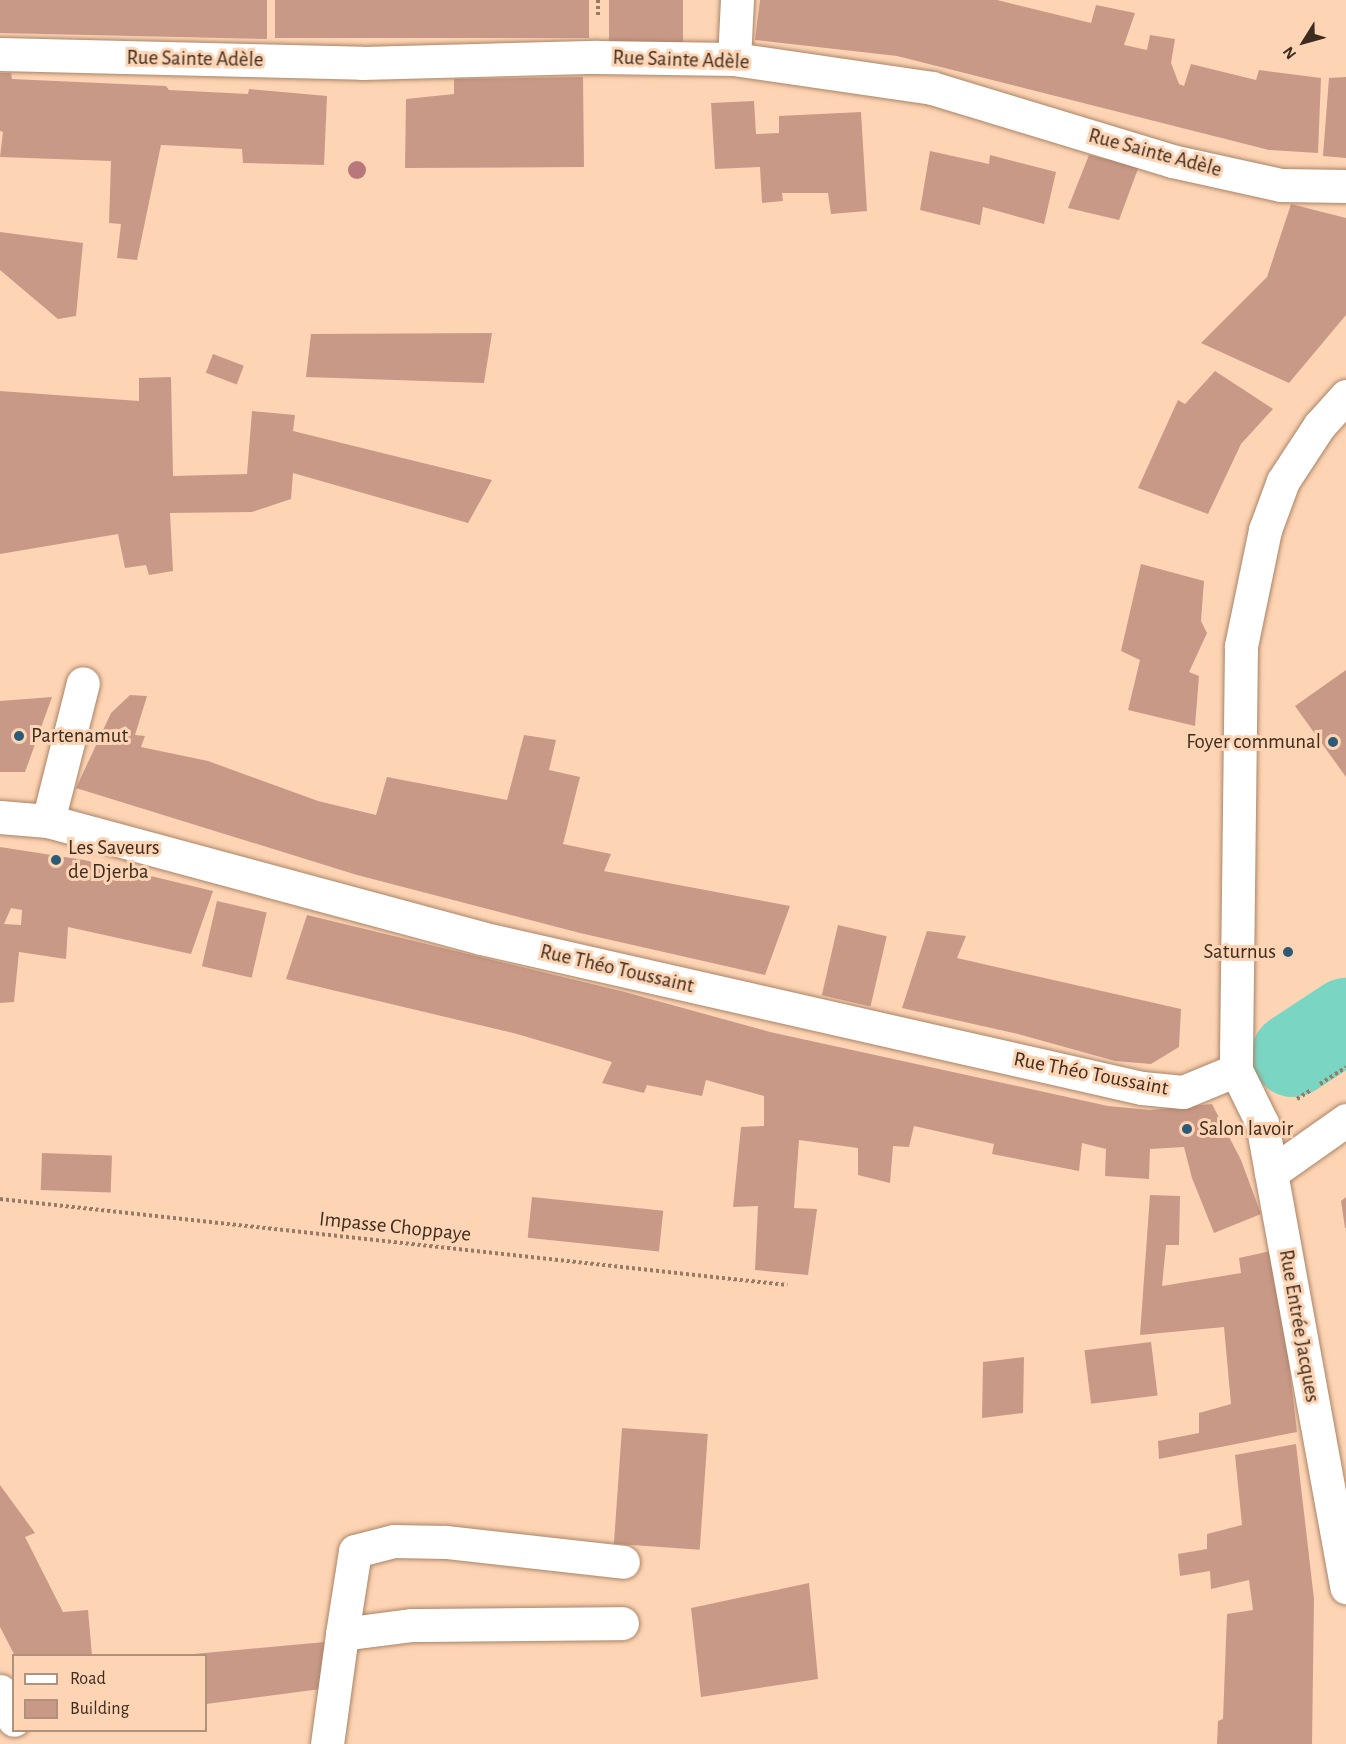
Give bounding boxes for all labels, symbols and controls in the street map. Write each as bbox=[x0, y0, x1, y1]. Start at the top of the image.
north arrow bbox=[1274, 12, 1334, 72]
text: N bbox=[1280, 44, 1299, 62]
street label: Rue Sainte Adèle bbox=[126, 45, 264, 73]
street label: Rue Sainte Adèle bbox=[612, 45, 750, 75]
street label: Rue Sainte Adèle bbox=[1086, 123, 1224, 183]
place label: Partenamut bbox=[31, 723, 128, 749]
marker: Partenamut bbox=[12, 729, 26, 743]
place label: Foyer communal bbox=[1186, 729, 1321, 755]
marker: Foyer communal bbox=[1326, 735, 1340, 749]
place label: Les Saveurs de Djerba bbox=[68, 835, 160, 885]
marker: Les Saveurs de Djerba bbox=[49, 853, 63, 867]
street label: Rue Théo Toussaint bbox=[538, 939, 696, 999]
place label: Saturnus bbox=[1204, 939, 1276, 965]
marker: Saturnus bbox=[1281, 945, 1295, 959]
street label: Rue Théo Toussaint bbox=[1011, 1047, 1171, 1101]
place label: Salon lavoir bbox=[1199, 1116, 1293, 1142]
marker: Salon lavoir bbox=[1180, 1122, 1194, 1136]
street label: Impasse Choppaye bbox=[318, 1206, 472, 1248]
street label: Rue Entrée Jacques bbox=[1273, 1248, 1325, 1404]
legend bbox=[12, 1654, 207, 1732]
text: Road bbox=[70, 1670, 106, 1688]
text: Building bbox=[70, 1700, 129, 1718]

